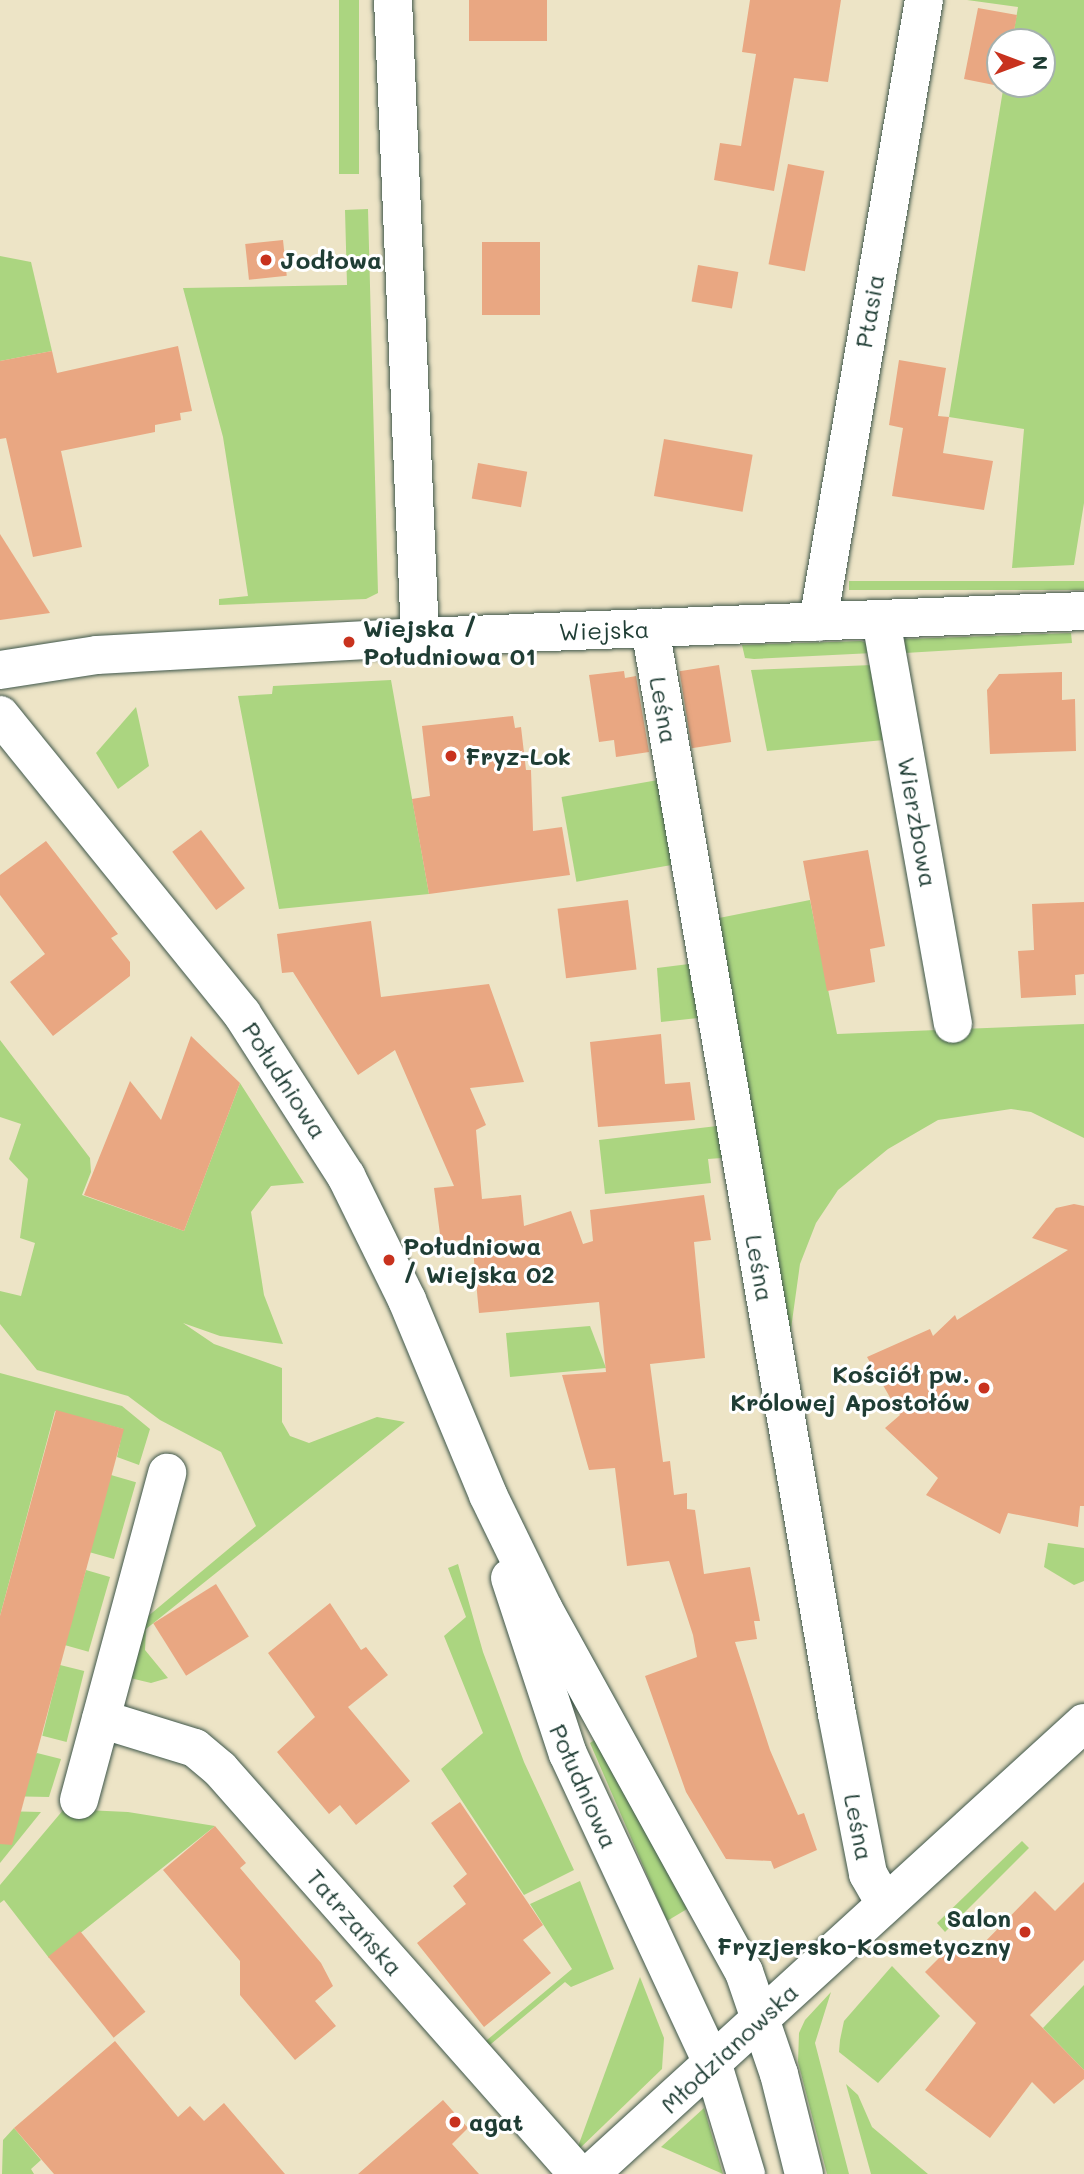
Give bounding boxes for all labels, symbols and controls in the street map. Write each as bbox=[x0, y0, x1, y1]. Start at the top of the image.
north arrow bbox=[986, 28, 1056, 98]
text: N bbox=[1028, 56, 1053, 70]
place label: Jodłowa bbox=[280, 246, 382, 274]
marker: Jodłowa bbox=[258, 252, 274, 268]
street label: Ptasia bbox=[848, 272, 890, 350]
place label: Wiejska / Południowa 01 bbox=[363, 614, 536, 670]
street label: Wiejska bbox=[558, 614, 650, 646]
marker: Wiejska / Południowa 01 bbox=[341, 634, 357, 650]
street label: Leśna bbox=[644, 674, 684, 746]
place label: Fryz-Lok bbox=[465, 742, 571, 770]
marker: Fryz-Lok bbox=[443, 748, 459, 764]
street label: Wierzbowa bbox=[892, 755, 944, 889]
street label: Południowa bbox=[237, 1016, 333, 1144]
place label: Południowa / Wiejska 02 bbox=[403, 1232, 555, 1288]
street label: Leśna bbox=[740, 1232, 780, 1304]
marker: Południowa / Wiejska 02 bbox=[381, 1252, 397, 1268]
place label: Kościół pw. Królowej Apostołów bbox=[730, 1360, 970, 1416]
marker: Kościół pw. Królowej Apostołów bbox=[976, 1380, 992, 1396]
street label: Południowa bbox=[544, 1719, 624, 1853]
street label: Leśna bbox=[838, 1791, 880, 1863]
street label: Tatrzańska bbox=[301, 1863, 409, 1981]
place label: Salon Fryzjersko-Kosmetyczny bbox=[717, 1904, 1011, 1960]
marker: Salon Fryzjersko-Kosmetyczny bbox=[1017, 1924, 1033, 1940]
street label: Młodzianowska bbox=[654, 1977, 804, 2119]
place label: agat bbox=[469, 2108, 523, 2136]
marker: agat bbox=[447, 2114, 463, 2130]

